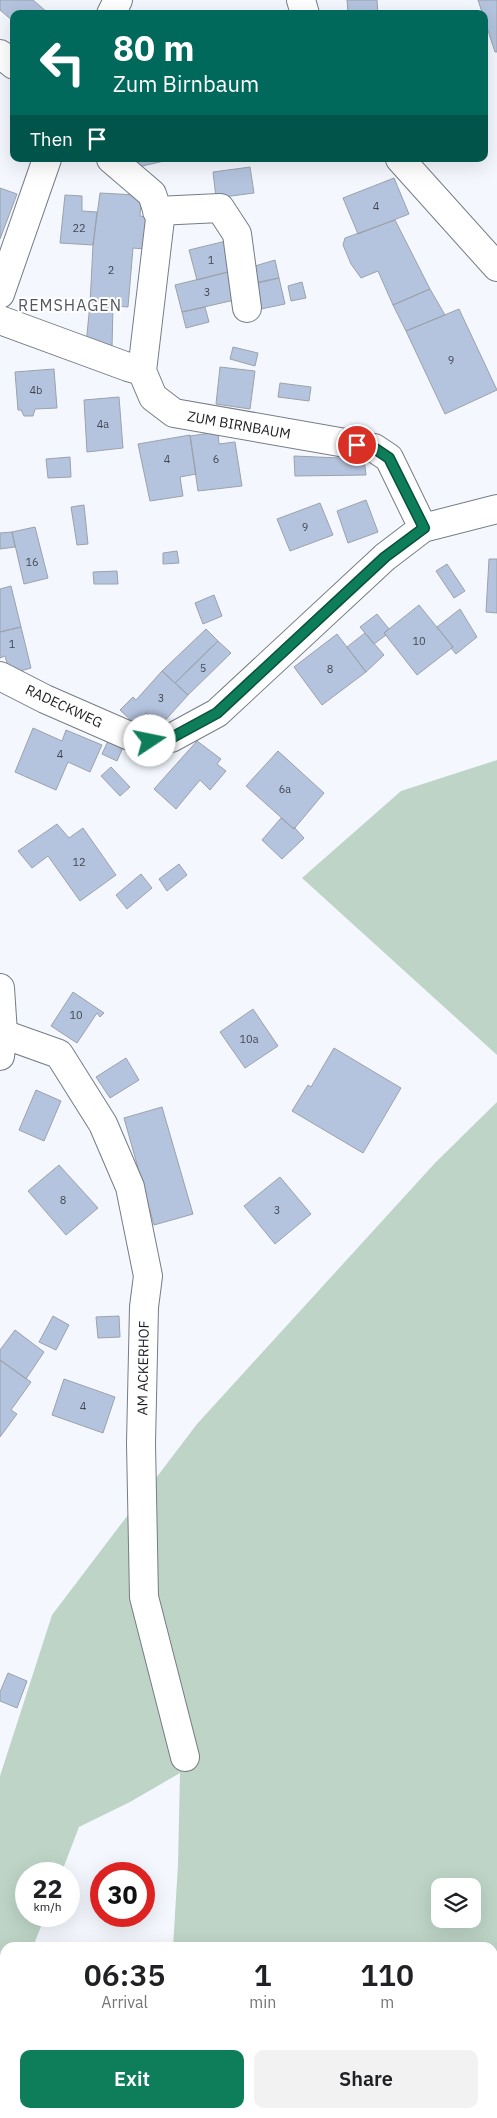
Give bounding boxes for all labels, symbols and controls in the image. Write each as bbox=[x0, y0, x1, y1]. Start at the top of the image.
text: 80 m bbox=[113, 25, 195, 71]
icon: left bbox=[30, 30, 95, 95]
text: Zum Birnbaum bbox=[113, 69, 259, 98]
icon: arrive bbox=[83, 125, 111, 153]
text: Then bbox=[30, 127, 73, 151]
house number: 4 bbox=[373, 199, 380, 213]
house number: 22 bbox=[72, 221, 86, 235]
house number: 1 bbox=[208, 253, 215, 267]
house number: 2 bbox=[108, 263, 114, 277]
house number: 3 bbox=[204, 285, 210, 299]
district label: REMSHAGEN bbox=[18, 295, 122, 315]
house number: 9 bbox=[448, 353, 454, 367]
house number: 4b bbox=[30, 383, 42, 397]
street label: ZUM BIRNBAUM bbox=[186, 407, 292, 443]
house number: 4a bbox=[97, 417, 109, 431]
pin bbox=[336, 424, 378, 466]
icon: arrive bbox=[343, 431, 371, 459]
house number: 4 bbox=[164, 452, 171, 466]
house number: 6 bbox=[213, 452, 219, 466]
house number: 9 bbox=[302, 520, 308, 534]
house number: 16 bbox=[25, 555, 39, 569]
house number: 10 bbox=[412, 634, 426, 648]
house number: 1 bbox=[9, 637, 16, 651]
house number: 5 bbox=[200, 661, 206, 675]
house number: 8 bbox=[327, 662, 333, 676]
street label: RADECKWEG bbox=[22, 680, 106, 732]
house number: 3 bbox=[158, 691, 164, 705]
position arrow bbox=[123, 714, 175, 766]
house number: 4 bbox=[57, 747, 64, 761]
house number: 6a bbox=[279, 782, 291, 796]
house number: 12 bbox=[72, 855, 86, 869]
house number: 10 bbox=[69, 1008, 83, 1022]
house number: 10a bbox=[239, 1032, 259, 1046]
house number: 8 bbox=[60, 1193, 66, 1207]
house number: 3 bbox=[274, 1203, 280, 1217]
street label: AM ACKERHOF bbox=[133, 1320, 153, 1416]
house number: 4 bbox=[80, 1399, 87, 1413]
speed limit sign: 30 bbox=[90, 1862, 155, 1927]
text: 22 bbox=[32, 1872, 63, 1905]
map controls bbox=[431, 1878, 481, 1928]
button: layers bbox=[431, 1878, 481, 1928]
text: km/h bbox=[33, 1899, 62, 1914]
text: 06:35 bbox=[84, 1955, 165, 1994]
text: 1 bbox=[254, 1955, 272, 1994]
text: 110 bbox=[360, 1955, 414, 1994]
text: Arrival bbox=[101, 1992, 148, 2012]
text: min bbox=[249, 1992, 276, 2012]
text: m bbox=[380, 1992, 394, 2012]
button: Exit bbox=[20, 2050, 244, 2108]
button: Share bbox=[254, 2050, 478, 2108]

